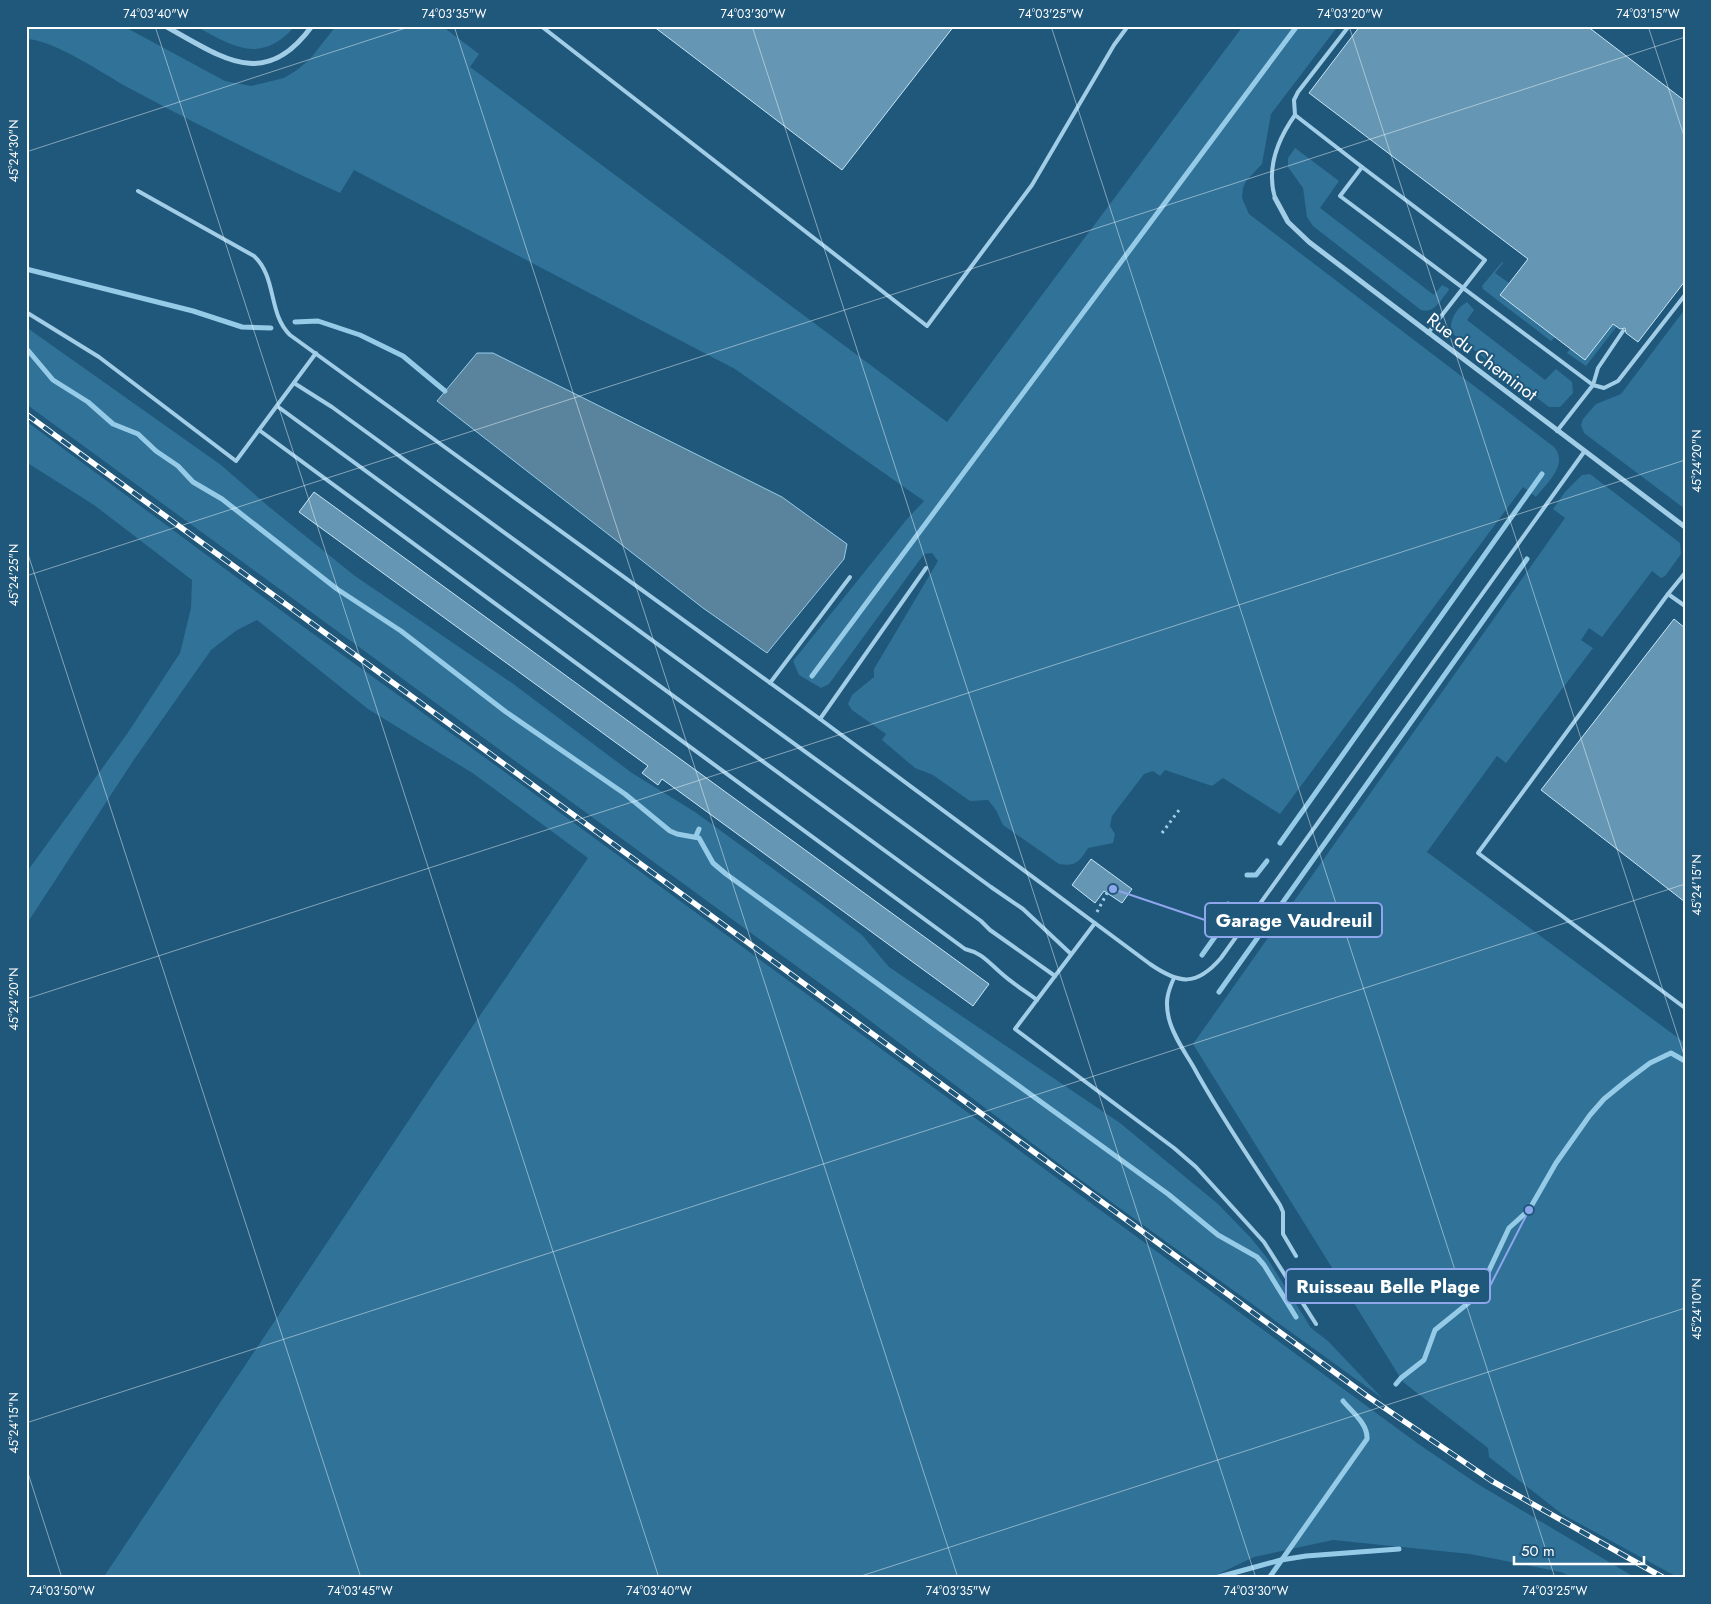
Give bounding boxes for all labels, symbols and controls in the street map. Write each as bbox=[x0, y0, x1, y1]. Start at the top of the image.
text: 74°03'40"W bbox=[123, 5, 189, 23]
text: 74°03'35"W bbox=[422, 5, 486, 23]
text: 74°03'30"W bbox=[720, 5, 786, 23]
text: 74°03'25"W bbox=[1019, 5, 1084, 23]
text: 74°03'20"W bbox=[1317, 5, 1383, 23]
text: 74°03'15"W bbox=[1616, 5, 1680, 23]
text: 45°24'30"N bbox=[5, 120, 23, 182]
street label: Rue du Cheminot bbox=[1421, 307, 1543, 408]
text: 45°24'20"N bbox=[1688, 429, 1706, 493]
text: 45°24'25"N bbox=[5, 544, 23, 606]
text: 45°24'15"N bbox=[1688, 854, 1706, 916]
callout: Garage Vaudreuil bbox=[1205, 903, 1382, 937]
text: Garage Vaudreuil bbox=[1216, 907, 1372, 934]
text: 45°24'20"N bbox=[5, 967, 23, 1031]
callout: Ruisseau Belle Plage bbox=[1286, 1269, 1490, 1303]
text: Ruisseau Belle Plage bbox=[1296, 1273, 1480, 1300]
text: 45°24'10"N bbox=[1688, 1278, 1706, 1340]
text: 45°24'15"N bbox=[5, 1392, 23, 1454]
scale bar bbox=[1514, 1534, 1644, 1566]
text: 50 m bbox=[1521, 1540, 1555, 1562]
text: 74°03'50"W bbox=[29, 1582, 95, 1600]
text: 74°03'45"W bbox=[327, 1582, 393, 1600]
text: 74°03'40"W bbox=[626, 1582, 692, 1600]
text: 74°03'35"W bbox=[926, 1582, 990, 1600]
text: 74°03'30"W bbox=[1223, 1582, 1289, 1600]
text: 74°03'25"W bbox=[1523, 1582, 1588, 1600]

